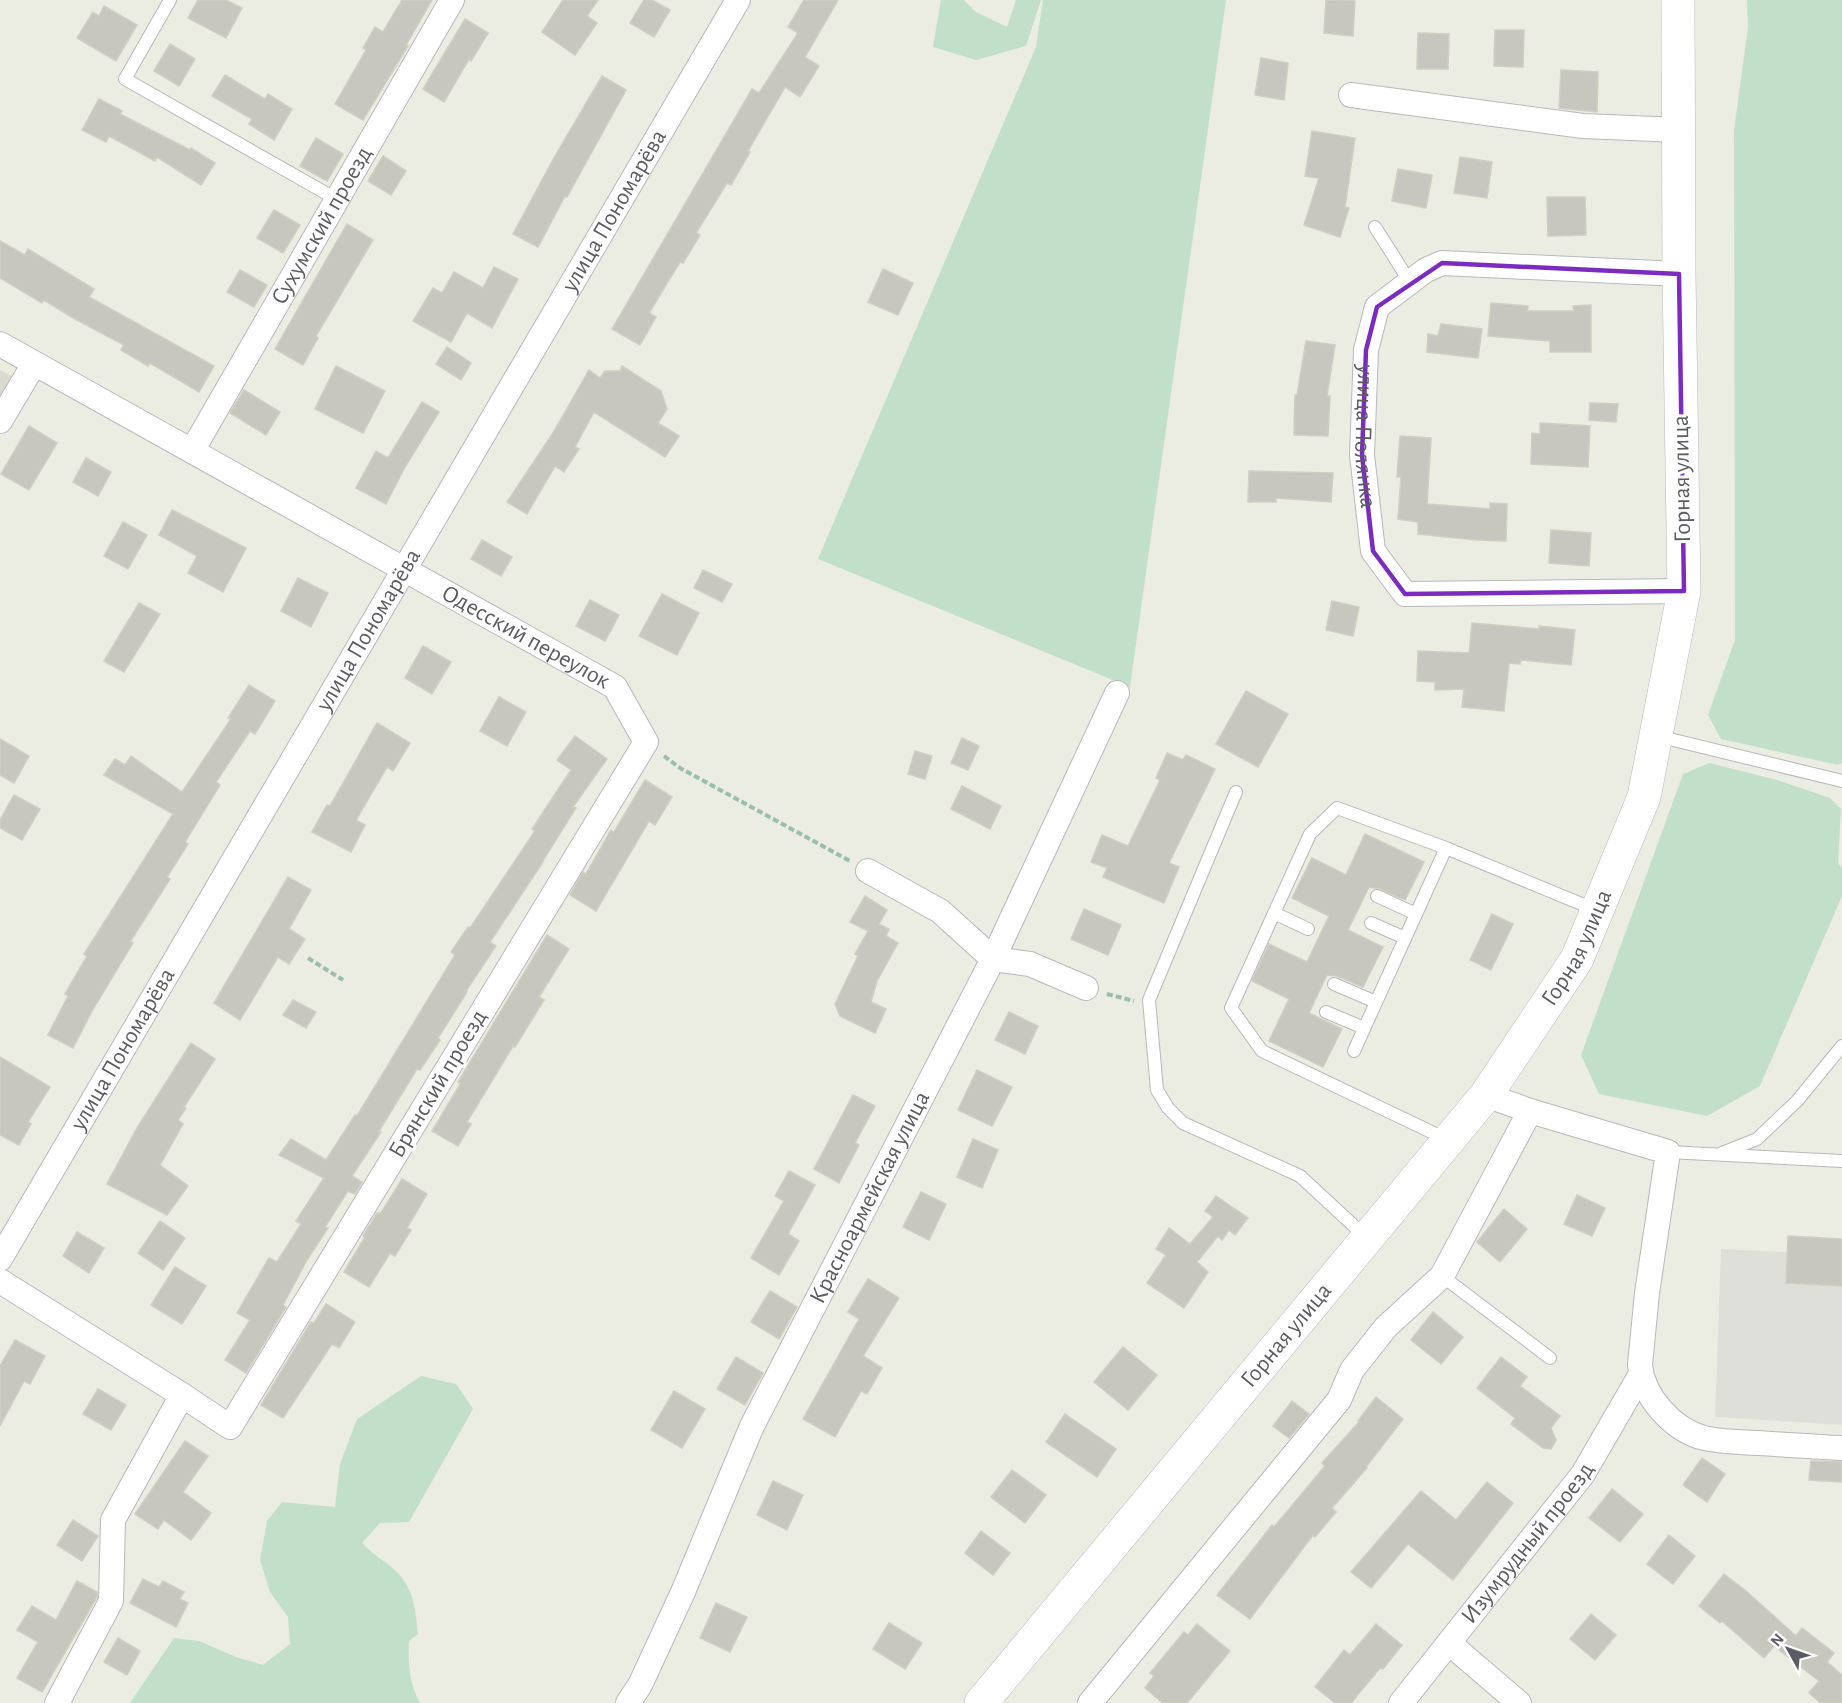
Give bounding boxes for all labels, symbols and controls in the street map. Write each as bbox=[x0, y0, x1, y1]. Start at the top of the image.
street label: улица Пономарёва bbox=[557, 126, 671, 297]
street label: Сухумский проезд bbox=[267, 143, 377, 309]
street label: улица Полянка bbox=[1350, 363, 1380, 509]
street label: Горная улица bbox=[1669, 415, 1695, 543]
street label: улица Пономарёва bbox=[311, 545, 425, 716]
street label: Одесский переулок bbox=[438, 581, 614, 694]
street label: Горная улица bbox=[1537, 886, 1616, 1010]
street label: улица Пономарёва bbox=[66, 964, 180, 1135]
street label: Брянский проезд bbox=[385, 1006, 491, 1162]
street label: Красноармейская улица bbox=[805, 1087, 935, 1308]
street label: Горная улица bbox=[1236, 1279, 1336, 1392]
street label: Изумрудный проезд bbox=[1457, 1459, 1599, 1628]
north arrow bbox=[1758, 1619, 1818, 1679]
text: N bbox=[1768, 1631, 1787, 1649]

